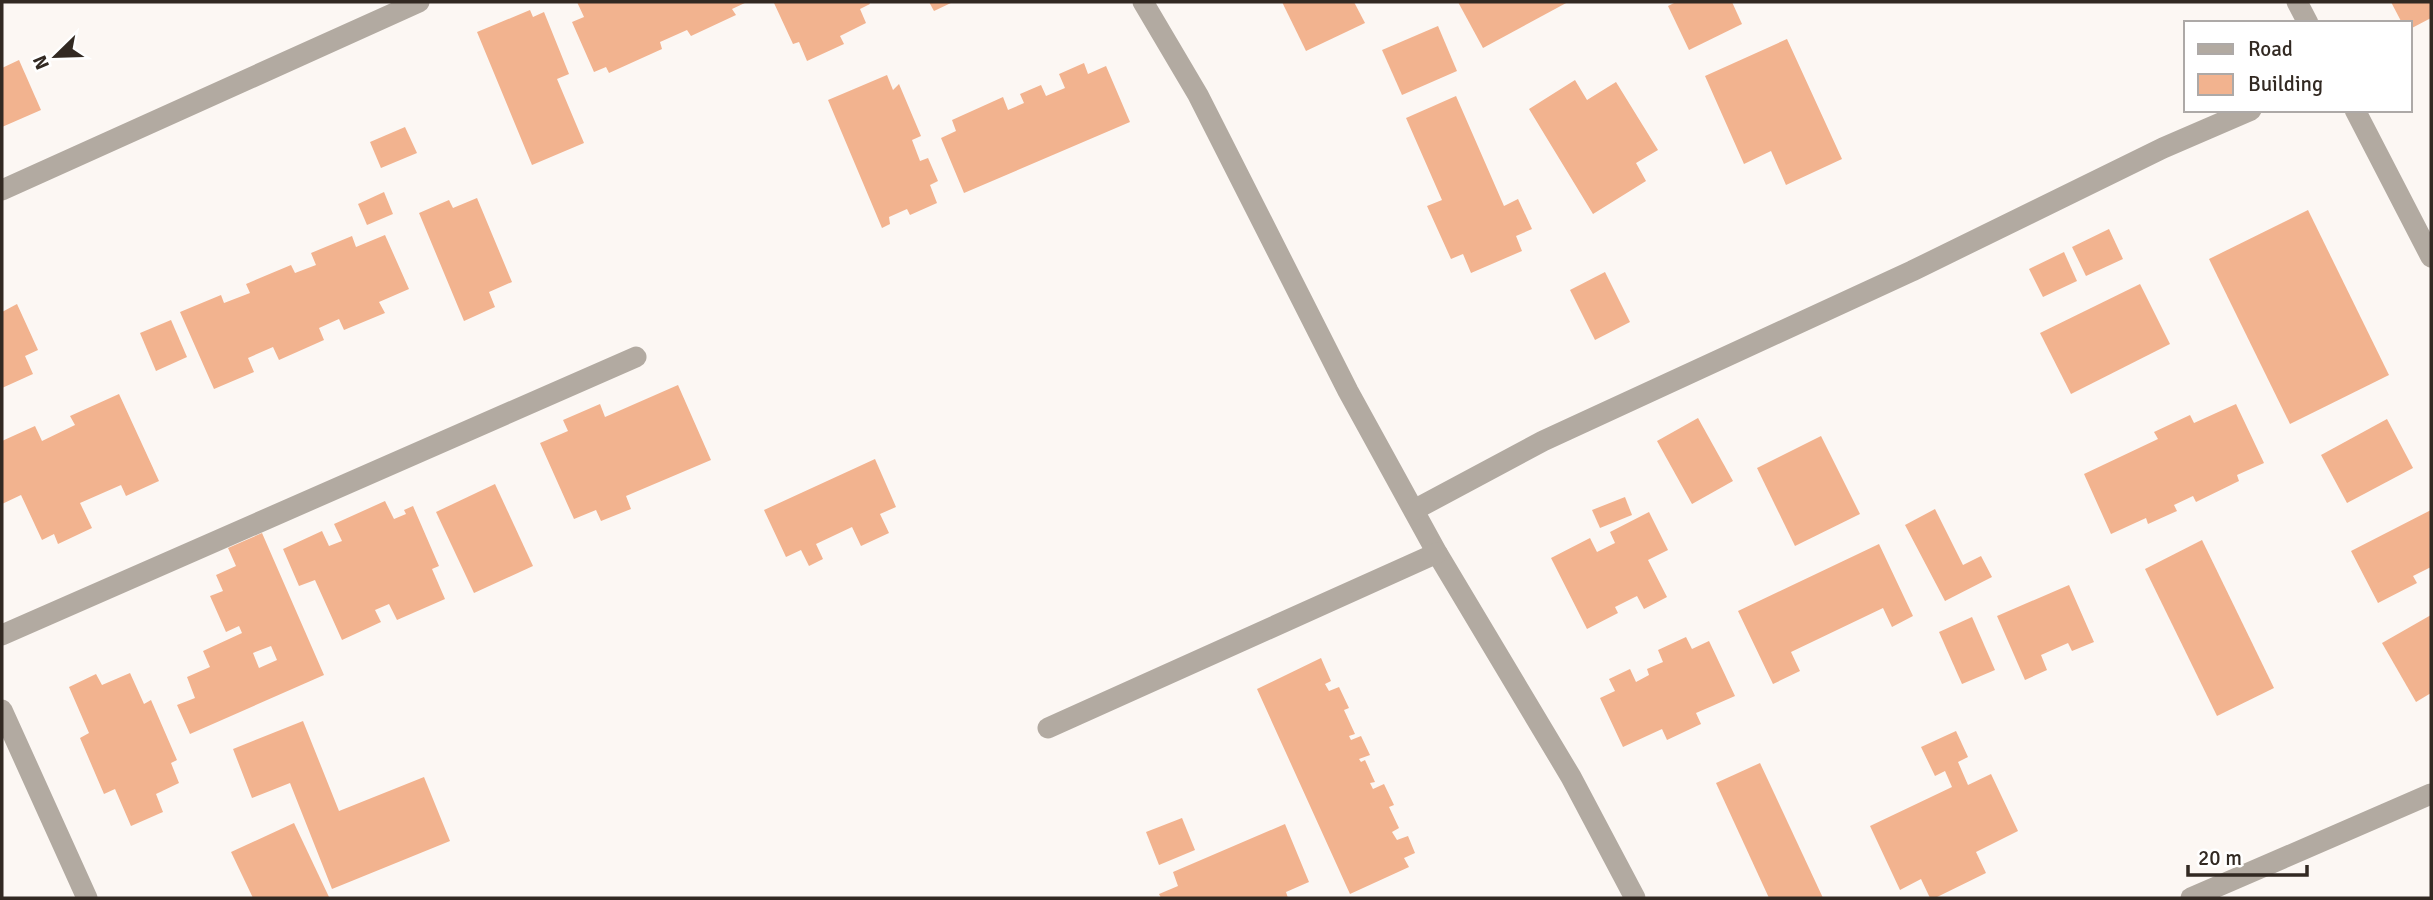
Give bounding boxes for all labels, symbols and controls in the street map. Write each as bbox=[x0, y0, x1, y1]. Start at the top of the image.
north arrow bbox=[21, 21, 91, 91]
legend bbox=[2184, 21, 2412, 112]
text: Road bbox=[2248, 36, 2293, 62]
text: N bbox=[28, 51, 55, 73]
text: Building bbox=[2248, 71, 2323, 97]
scale bar bbox=[2188, 834, 2307, 878]
text: 20 m bbox=[2198, 845, 2242, 871]

